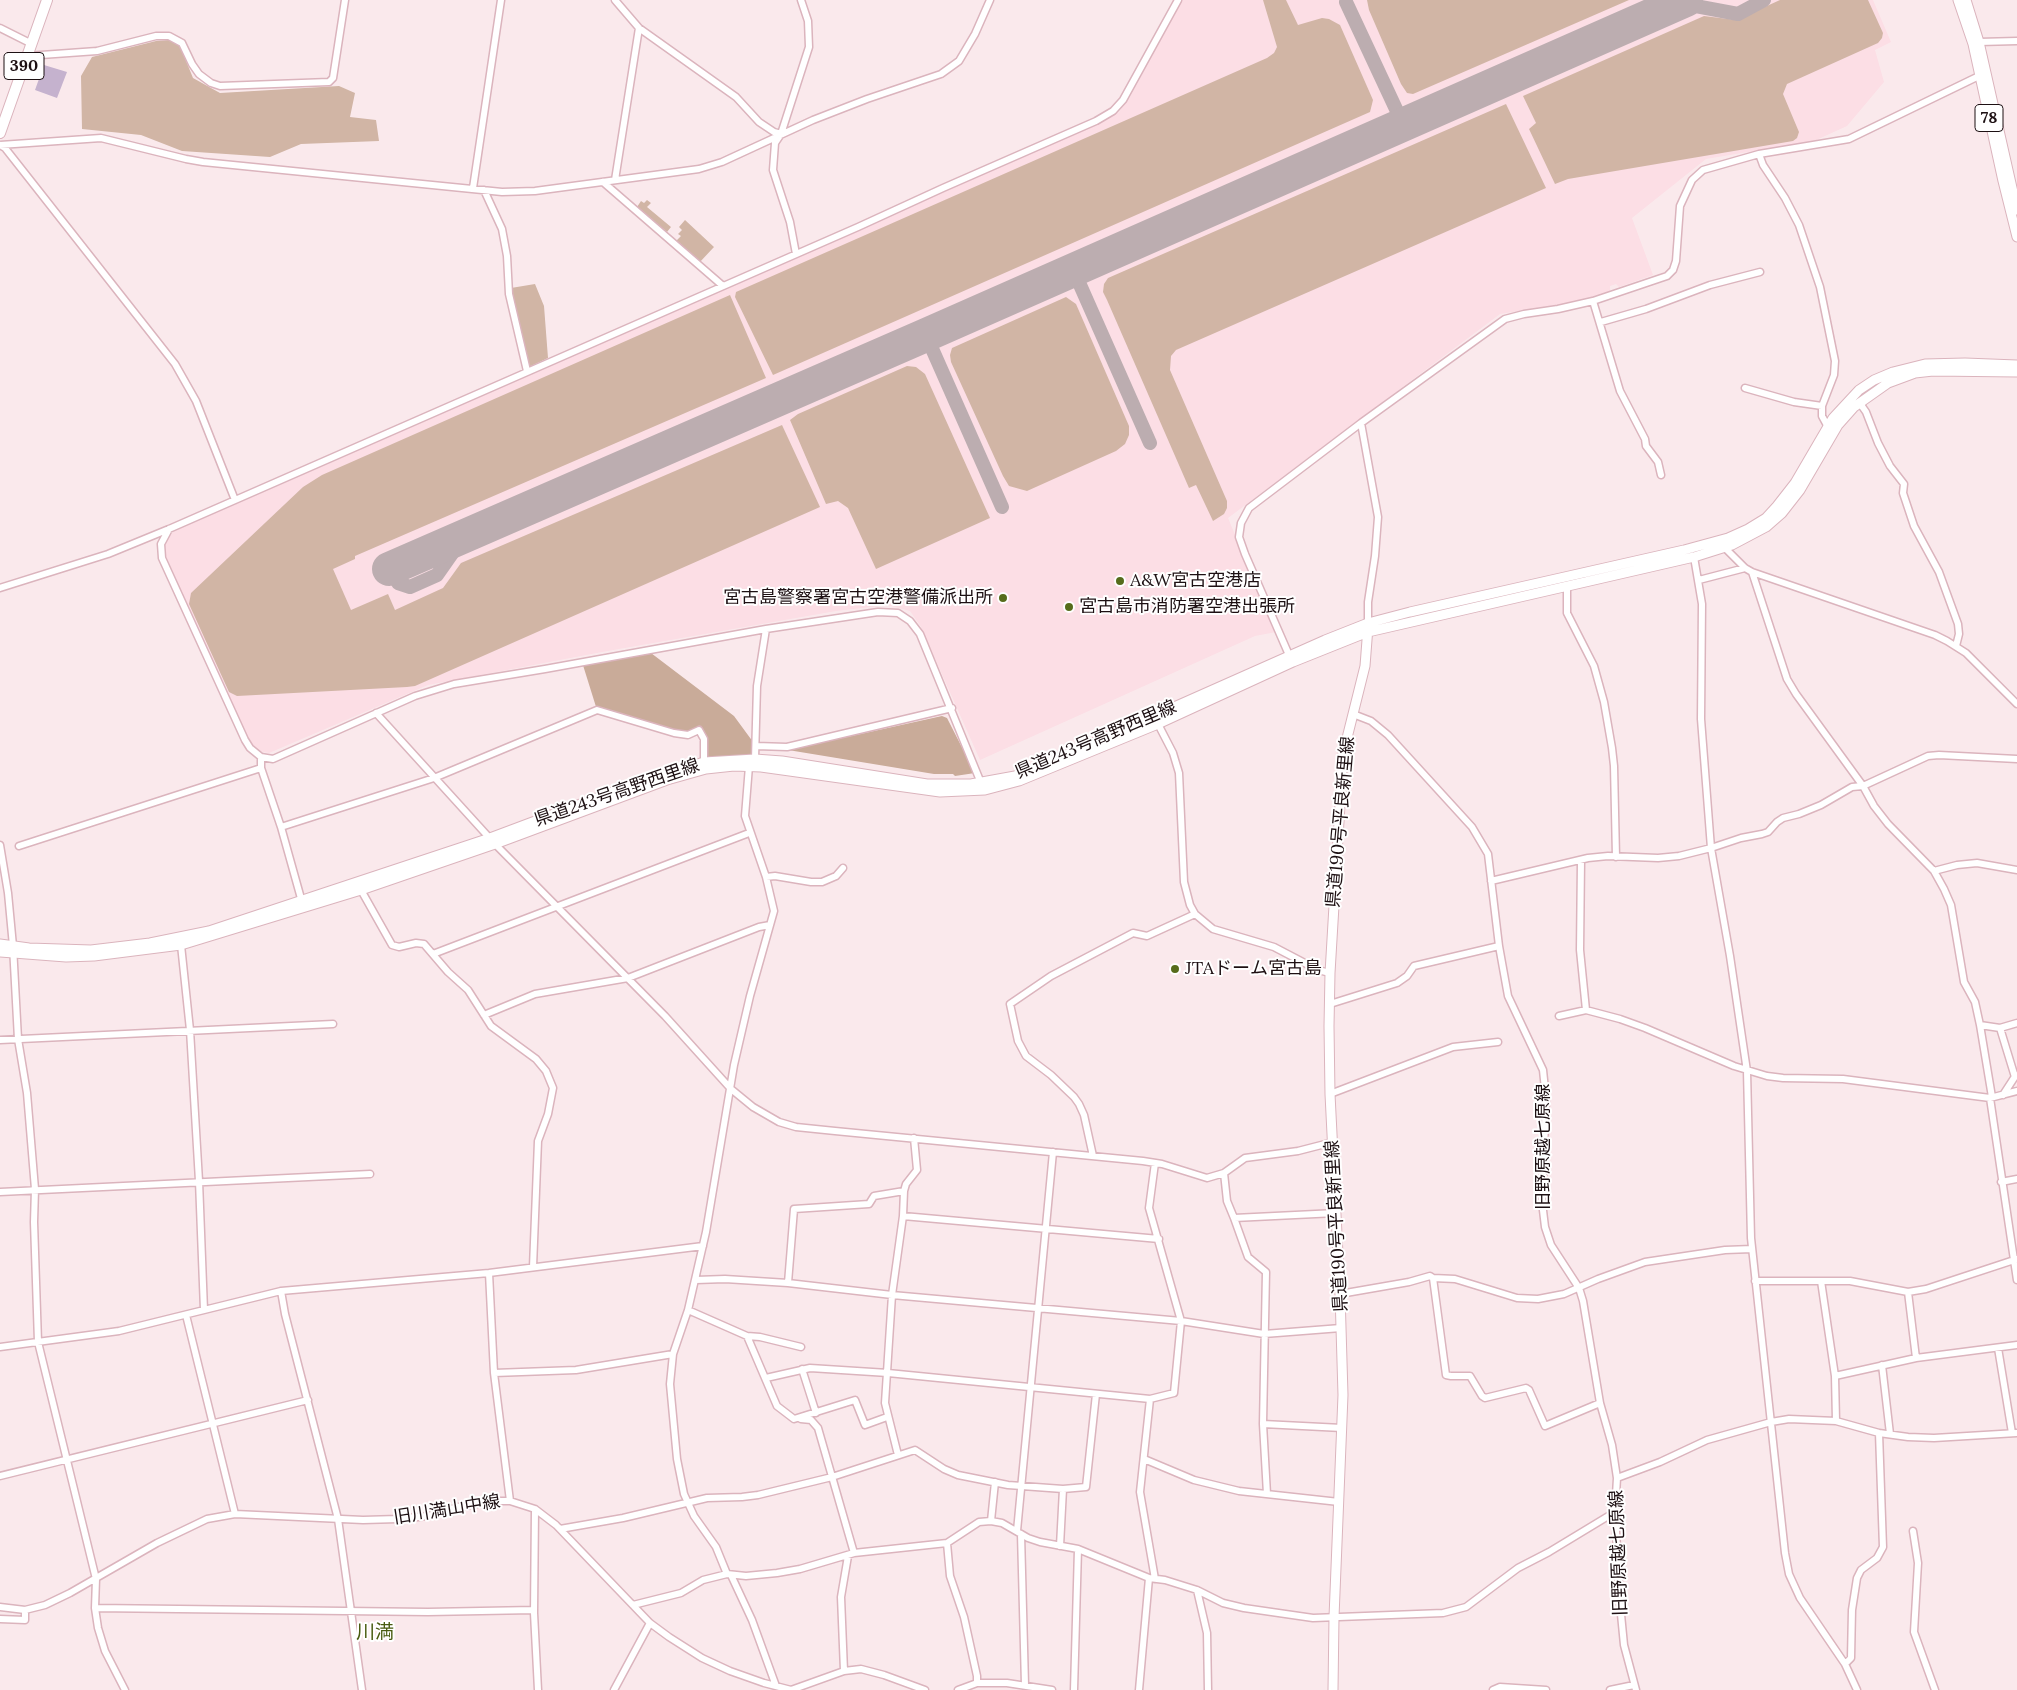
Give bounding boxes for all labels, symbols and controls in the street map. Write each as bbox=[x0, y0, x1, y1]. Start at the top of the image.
road number: 390 bbox=[4, 52, 44, 80]
road number: 78 bbox=[1975, 105, 2003, 132]
place label: A&W宮古空港店 bbox=[1130, 570, 1261, 592]
marker: A&W宮古空港店 bbox=[1114, 575, 1126, 587]
place label: 宮古島警察署宮古空港警備派出所 bbox=[723, 587, 993, 609]
marker: 宮古島警察署宮古空港警備派出所 bbox=[997, 592, 1009, 604]
place label: 宮古島市消防署空港出張所 bbox=[1079, 596, 1295, 618]
marker: 宮古島市消防署空港出張所 bbox=[1063, 601, 1075, 613]
street label: 県道243号高野西里線 bbox=[1012, 696, 1180, 784]
street label: 県道190号平良新里線 bbox=[1323, 735, 1359, 909]
street label: 県道243号高野西里線 bbox=[532, 755, 702, 831]
place label: JTAドーム宮古島 bbox=[1185, 958, 1322, 980]
marker: JTAドーム宮古島 bbox=[1169, 963, 1181, 975]
street label: 旧野原越七原線 bbox=[1533, 1084, 1555, 1210]
street label: 県道190号平良新里線 bbox=[1322, 1139, 1352, 1313]
street label: 旧野原越七原線 bbox=[1606, 1490, 1632, 1616]
street label: 旧川満山中線 bbox=[392, 1491, 502, 1529]
district label: 川満 bbox=[356, 1622, 394, 1644]

